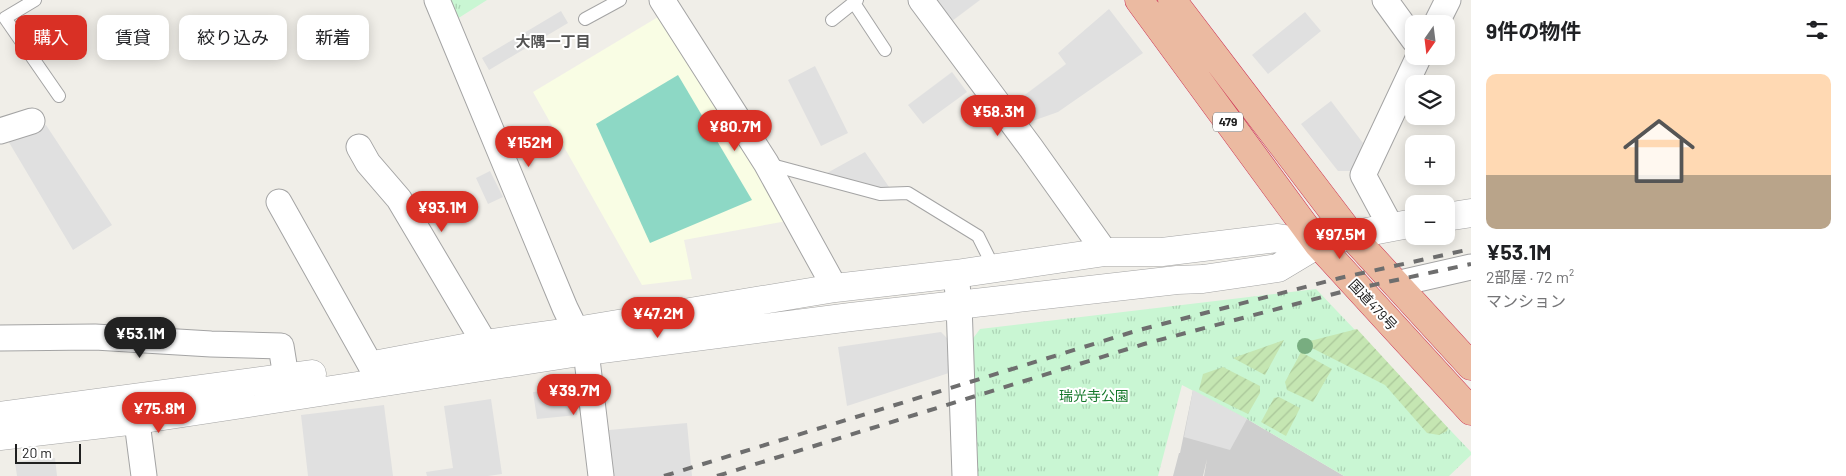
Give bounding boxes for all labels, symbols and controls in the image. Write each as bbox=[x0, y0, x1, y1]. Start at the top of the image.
chip: 購入 bbox=[15, 15, 87, 60]
chip: 賃貸 bbox=[97, 15, 169, 60]
chip: 絞り込み bbox=[179, 15, 287, 60]
chip: 新着 bbox=[297, 15, 369, 60]
north arrow bbox=[1405, 15, 1455, 65]
map controls bbox=[1405, 15, 1455, 245]
icon: filters bbox=[1803, 16, 1831, 44]
text: 9件の物件 bbox=[1486, 18, 1581, 43]
district label: 大隅一丁目 bbox=[515, 32, 591, 50]
button: layers bbox=[1405, 75, 1455, 125]
pin: ¥58.3M bbox=[957, 94, 1039, 137]
text: ¥58.3M bbox=[972, 101, 1024, 120]
icon: home bbox=[1614, 106, 1704, 196]
pin: ¥80.7M bbox=[694, 110, 776, 152]
road number: 479 bbox=[1213, 112, 1243, 132]
text: ¥80.7M bbox=[709, 116, 761, 135]
pin: ¥152M bbox=[494, 126, 564, 168]
text: ¥152M bbox=[506, 132, 552, 151]
button: + bbox=[1405, 135, 1455, 185]
pin: ¥93.1M bbox=[401, 190, 483, 233]
button: − bbox=[1405, 195, 1455, 245]
text: ¥93.1M bbox=[417, 197, 467, 216]
pin: ¥97.5M bbox=[1299, 218, 1381, 260]
text: ¥97.5M bbox=[1315, 224, 1365, 243]
text: ¥53.1M bbox=[1486, 239, 1551, 264]
text: 2部屋 · 72 m² bbox=[1486, 267, 1574, 286]
street label: 国道479号 bbox=[1346, 276, 1401, 334]
text: マンション bbox=[1486, 291, 1566, 310]
pin: ¥47.2M bbox=[617, 296, 699, 339]
text: ¥47.2M bbox=[632, 303, 684, 322]
pin: ¥53.1M bbox=[99, 316, 181, 359]
text: ¥53.1M bbox=[115, 323, 165, 342]
pin: ¥39.7M bbox=[533, 374, 615, 416]
text: ¥39.7M bbox=[548, 380, 600, 399]
park label: 瑞光寺公園 bbox=[1059, 387, 1129, 404]
pin: ¥75.8M bbox=[118, 392, 200, 434]
text: ¥75.8M bbox=[133, 398, 185, 417]
scale bar bbox=[15, 441, 81, 464]
text: 20 m bbox=[22, 444, 52, 461]

